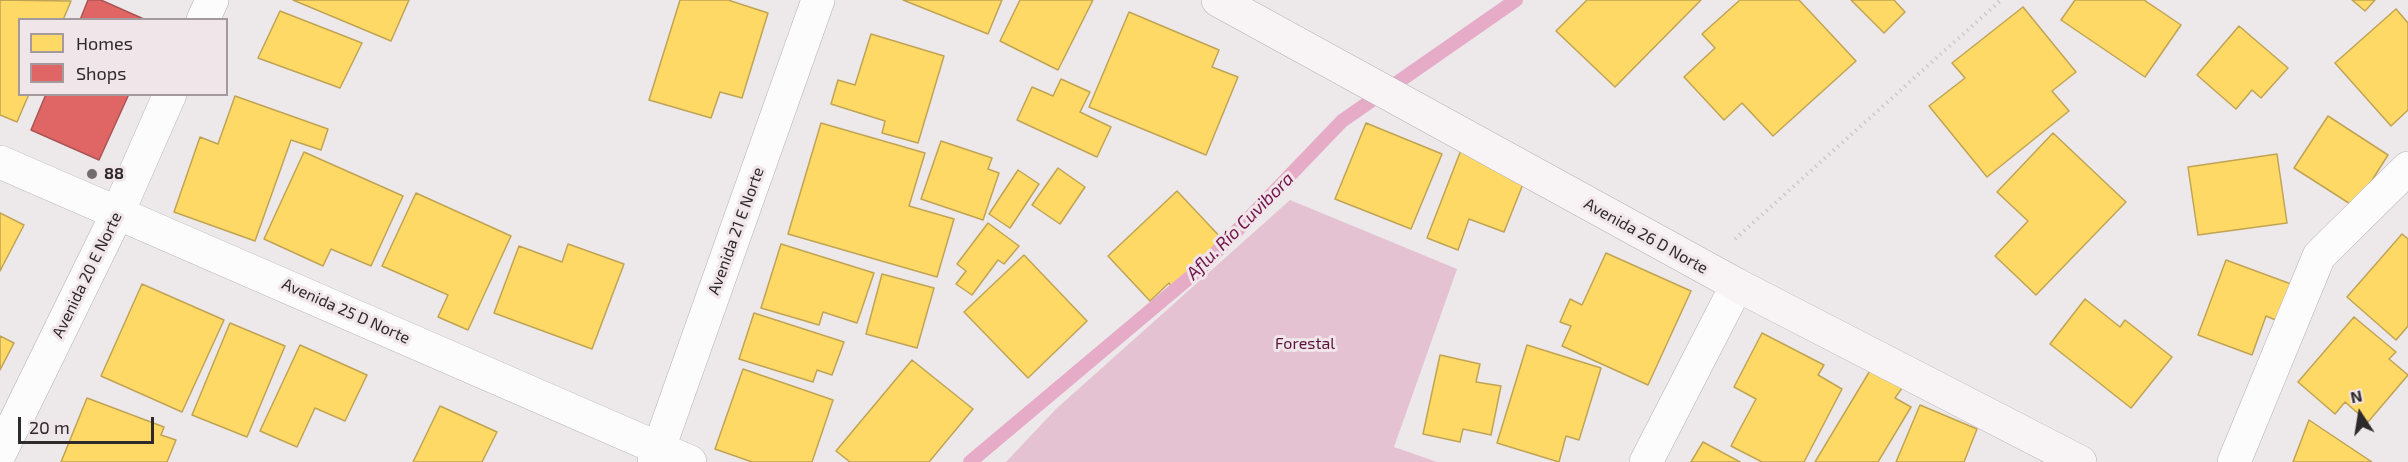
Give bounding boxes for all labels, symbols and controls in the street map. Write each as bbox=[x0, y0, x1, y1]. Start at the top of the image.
legend bbox=[18, 18, 228, 96]
text: Homes bbox=[76, 32, 133, 54]
text: Shops bbox=[76, 62, 126, 84]
place label: 88 bbox=[104, 164, 124, 184]
street label: Avenida 21 E Norte bbox=[704, 165, 768, 297]
marker: 88 bbox=[85, 167, 99, 181]
water label: Aflu. Río Cuvibora bbox=[1182, 168, 1298, 284]
street label: Avenida 26 D Norte bbox=[1581, 194, 1711, 278]
street label: Avenida 20 E Norte bbox=[48, 209, 126, 341]
street label: Avenida 25 D Norte bbox=[279, 274, 413, 348]
park label: Forestal bbox=[1275, 334, 1335, 354]
north arrow bbox=[2330, 384, 2390, 444]
text: N bbox=[2349, 385, 2364, 406]
scale bar bbox=[21, 405, 158, 443]
text: 20 m bbox=[29, 416, 70, 438]

